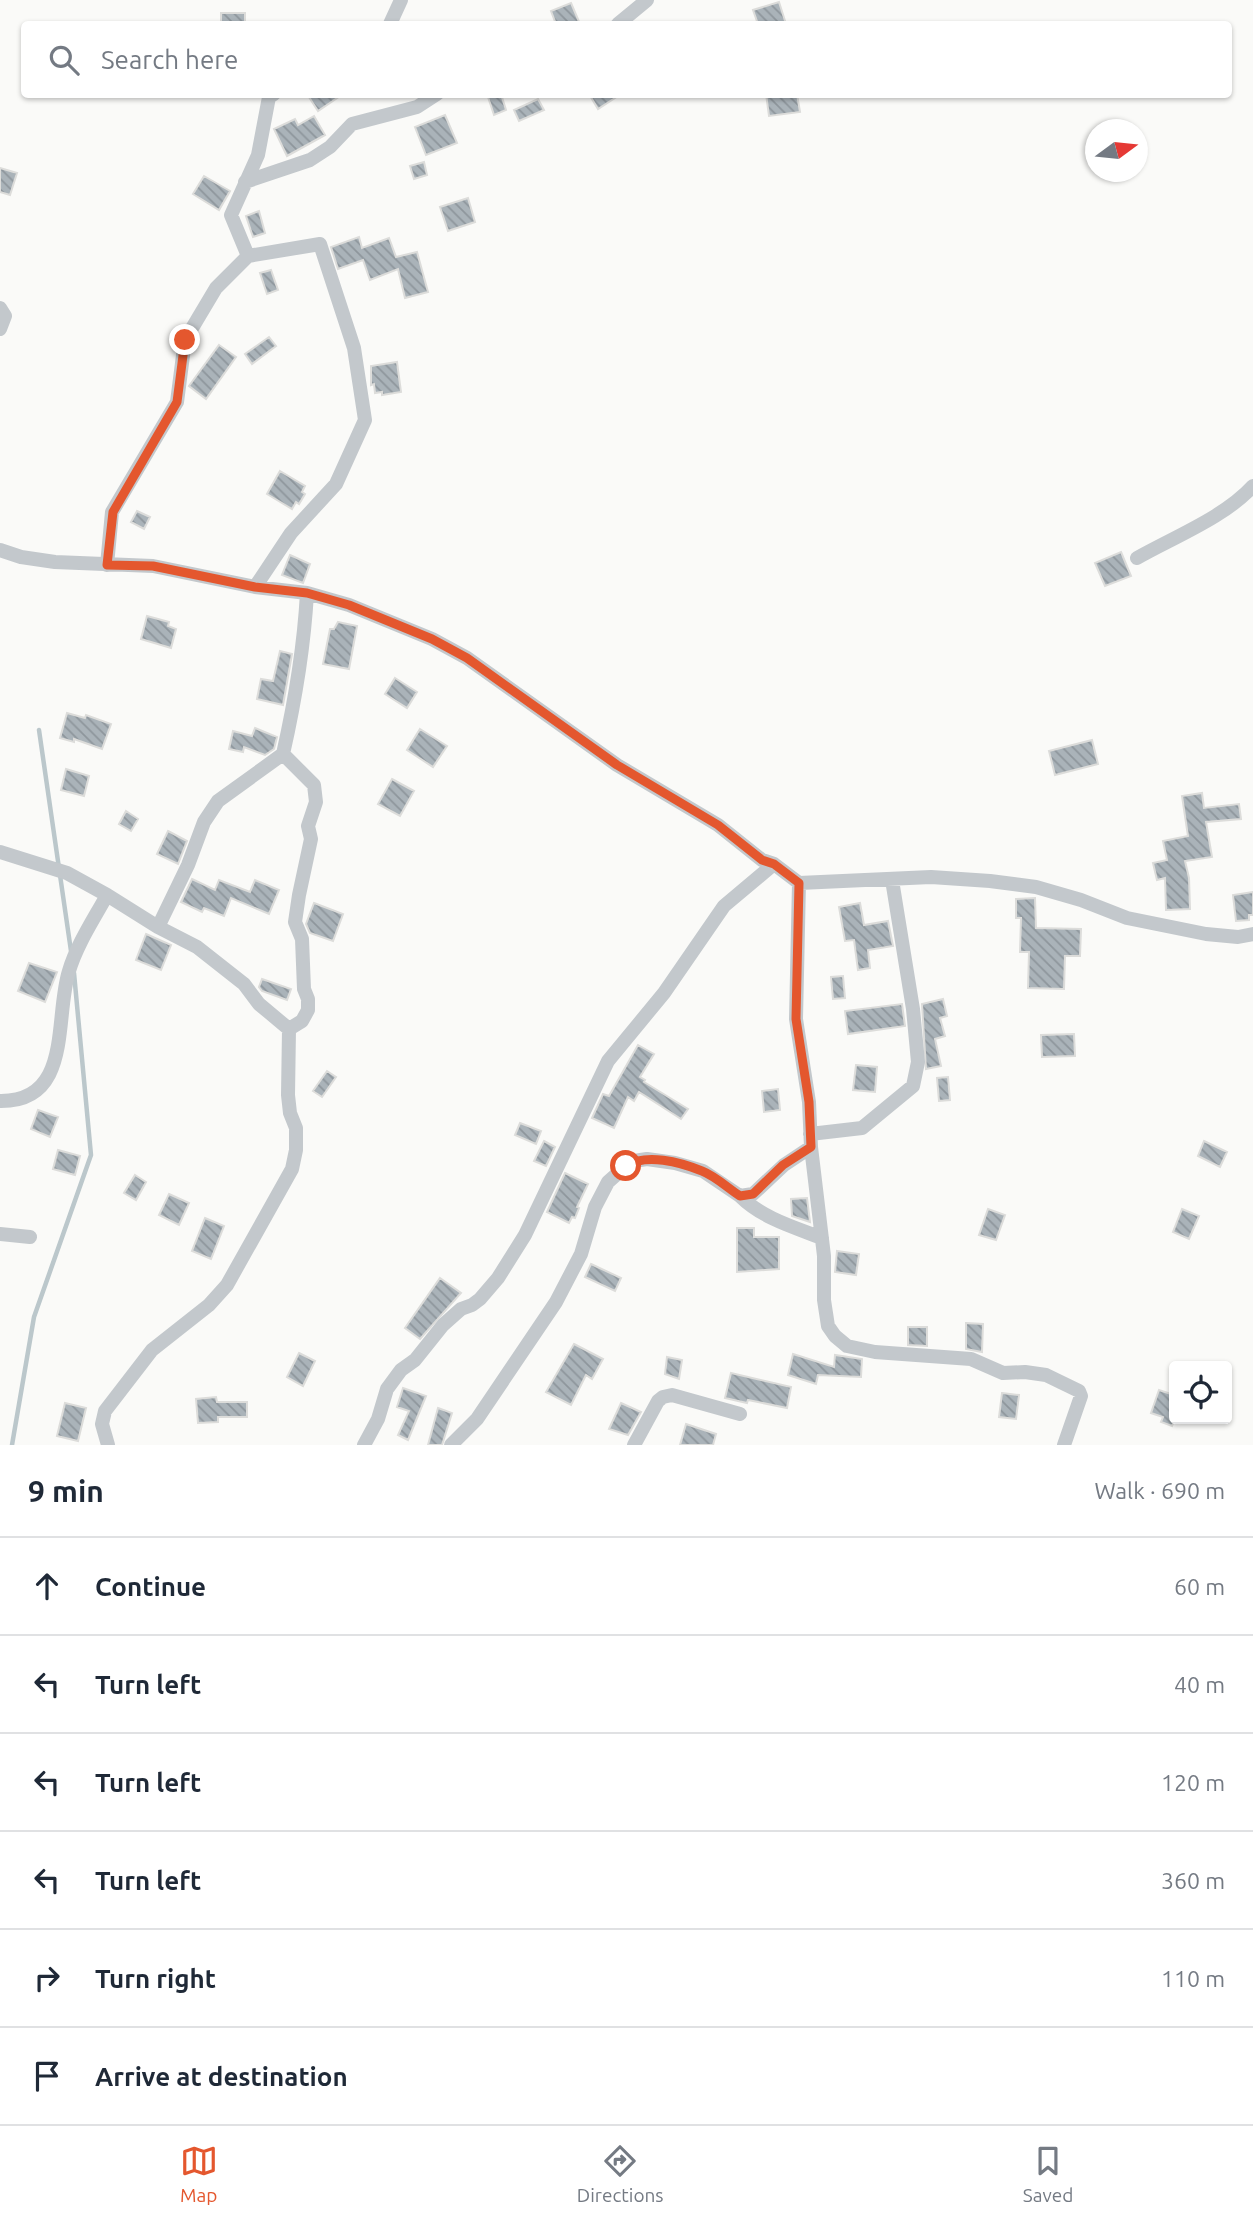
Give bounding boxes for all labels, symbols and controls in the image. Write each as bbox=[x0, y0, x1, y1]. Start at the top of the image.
search box bbox=[21, 21, 1232, 98]
icon: search bbox=[45, 41, 83, 79]
text: Search here bbox=[101, 45, 238, 74]
north arrow bbox=[1085, 119, 1148, 182]
route end bbox=[169, 324, 200, 355]
route start bbox=[610, 1150, 641, 1181]
map controls bbox=[1169, 1361, 1232, 1424]
button: locate bbox=[1169, 1361, 1232, 1424]
text: 9 min bbox=[28, 1474, 104, 1508]
text: Walk · 690 m bbox=[1094, 1478, 1225, 1503]
icon: ahead bbox=[28, 1567, 66, 1605]
text: Continue bbox=[95, 1572, 206, 1601]
text: 60 m bbox=[1174, 1574, 1225, 1599]
icon: left bbox=[28, 1665, 66, 1703]
text: Turn left bbox=[95, 1670, 201, 1699]
text: 40 m bbox=[1174, 1672, 1225, 1697]
icon: left bbox=[28, 1763, 66, 1801]
text: Turn left bbox=[95, 1768, 201, 1797]
text: 120 m bbox=[1161, 1770, 1225, 1795]
icon: left bbox=[28, 1861, 66, 1899]
text: Turn left bbox=[95, 1866, 201, 1895]
text: 360 m bbox=[1161, 1868, 1225, 1893]
icon: right bbox=[28, 1959, 66, 1997]
text: Turn right bbox=[95, 1964, 216, 1993]
text: 110 m bbox=[1161, 1966, 1225, 1991]
icon: arrive bbox=[28, 2057, 66, 2095]
text: Arrive at destination bbox=[95, 2062, 348, 2091]
tab: Map bbox=[180, 2142, 218, 2206]
tab: Directions bbox=[577, 2142, 664, 2206]
tab: Saved bbox=[1023, 2142, 1073, 2206]

